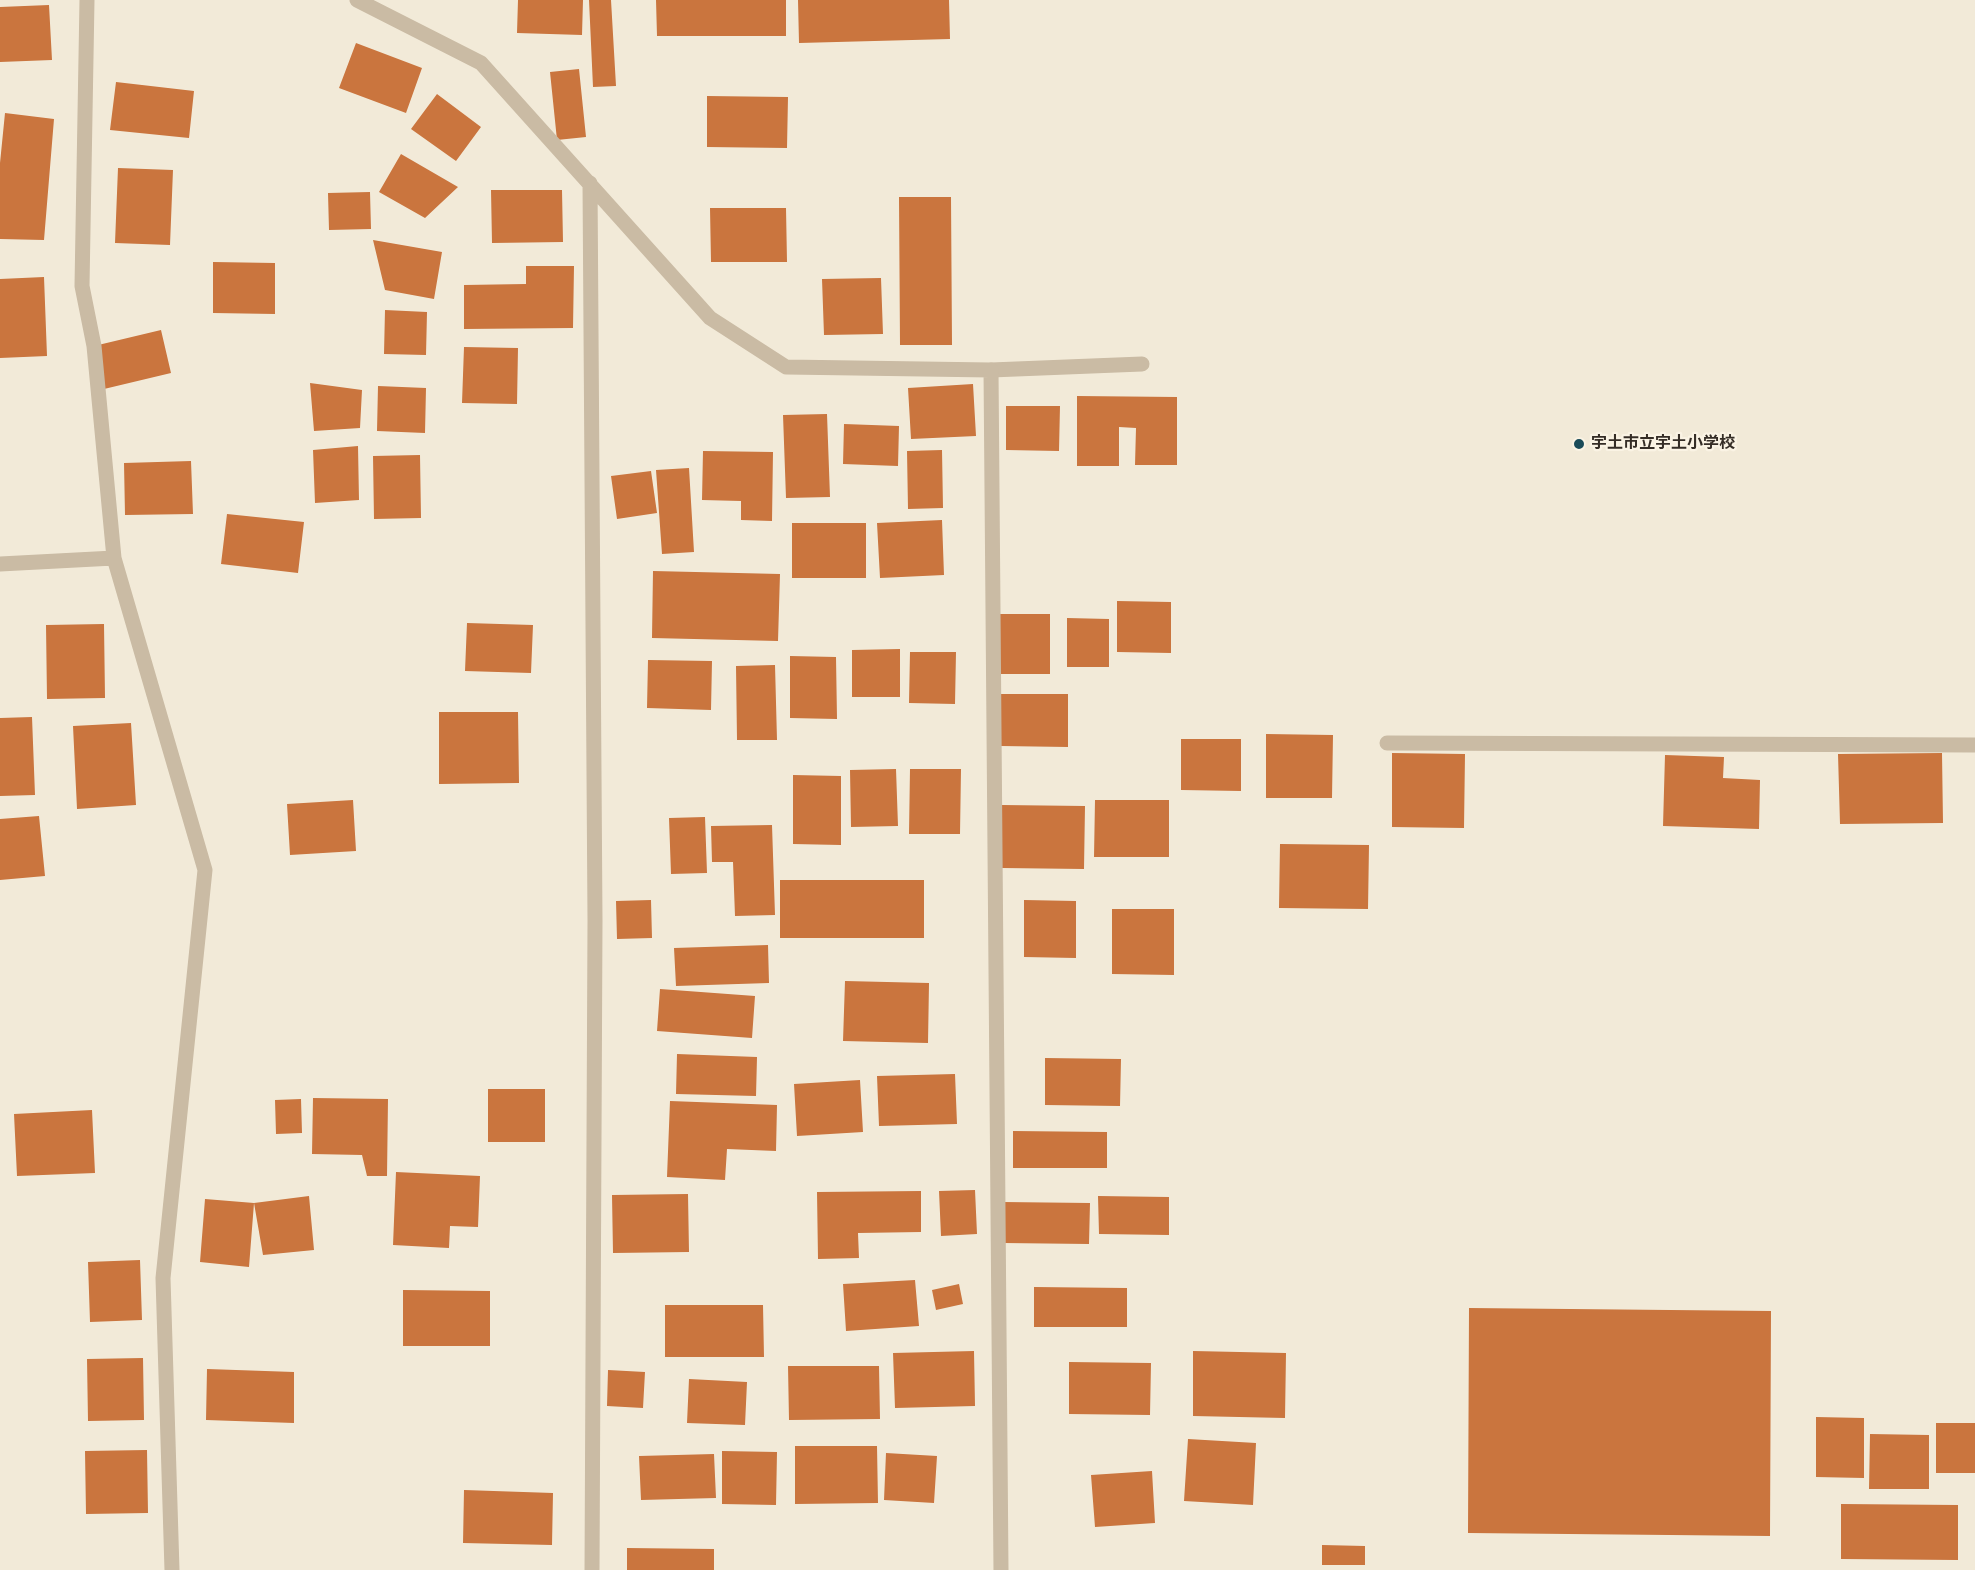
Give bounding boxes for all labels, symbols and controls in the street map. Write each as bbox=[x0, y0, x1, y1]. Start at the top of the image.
place label: 宇土市立宇土小学校 bbox=[1591, 434, 1735, 454]
marker: 宇土市立宇土小学校 bbox=[1572, 437, 1586, 451]

